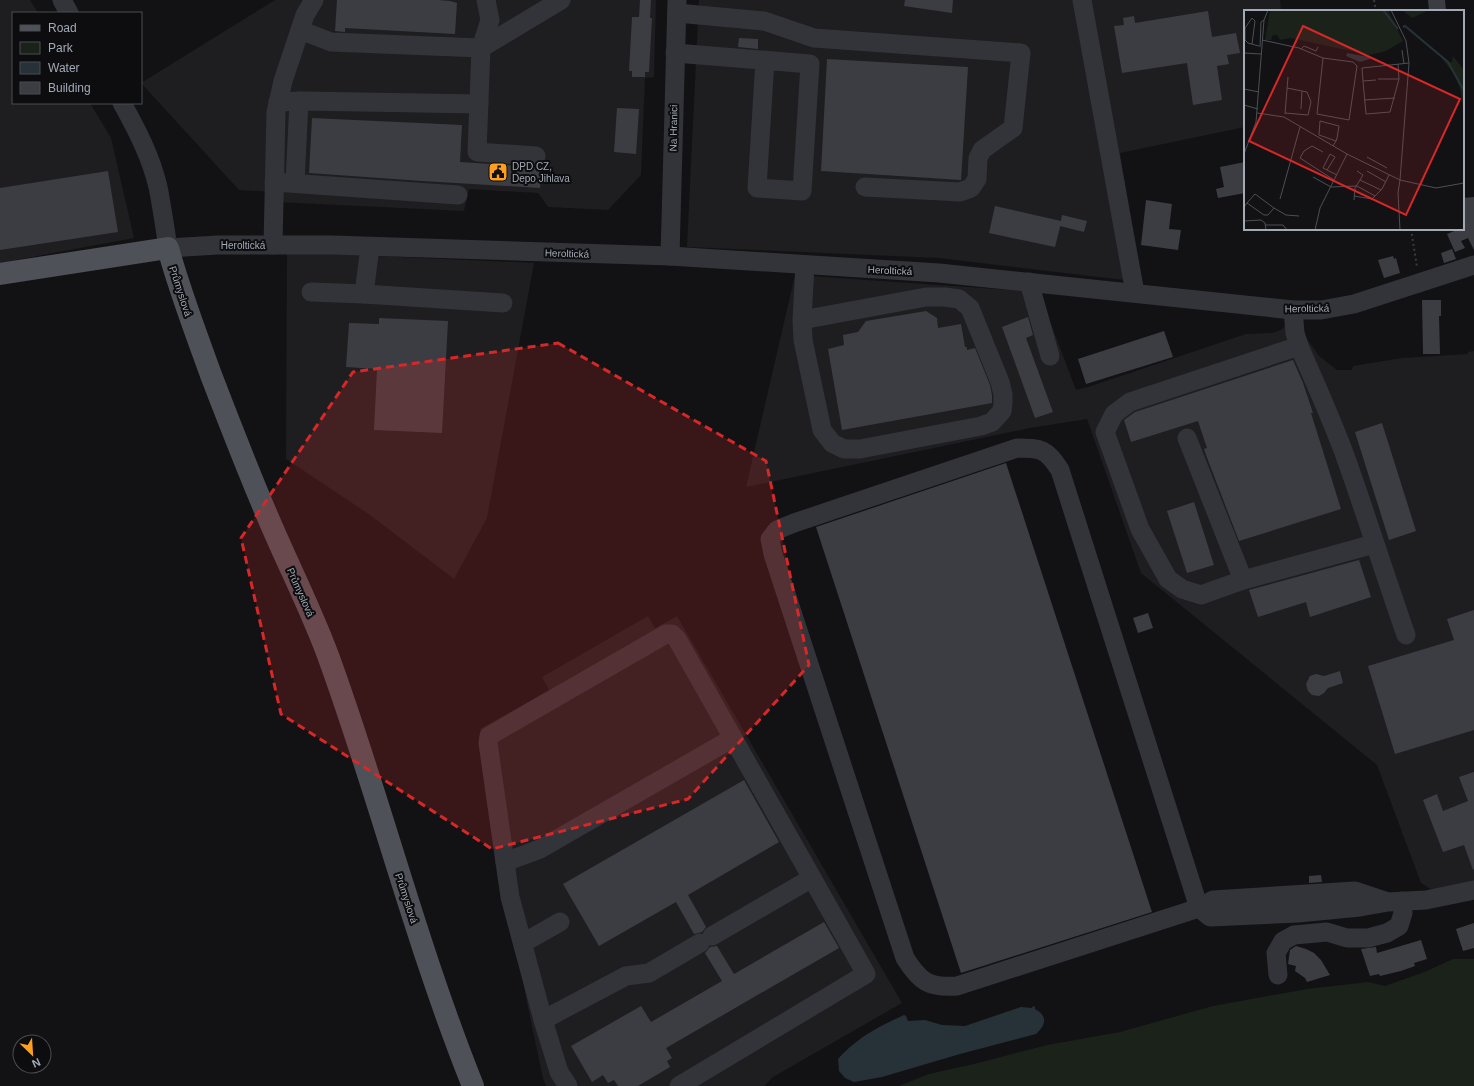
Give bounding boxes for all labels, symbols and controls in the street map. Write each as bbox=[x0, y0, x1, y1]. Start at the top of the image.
inset map bbox=[1244, 10, 1464, 230]
legend bbox=[12, 12, 142, 104]
text: Road bbox=[48, 21, 77, 35]
text: Park bbox=[48, 41, 74, 55]
text: Water bbox=[48, 61, 80, 75]
text: Building bbox=[48, 81, 91, 95]
street label: Na Hranici bbox=[668, 105, 679, 151]
public building icon: DPD CZ, Depo Jihlava bbox=[487, 161, 509, 183]
place label: DPD CZ, Depo Jihlava bbox=[512, 161, 570, 184]
street label: Heroltická bbox=[221, 240, 266, 251]
street label: Heroltická bbox=[545, 247, 590, 260]
street label: Heroltická bbox=[867, 264, 913, 277]
street label: Průmyslová bbox=[167, 265, 194, 318]
street label: Heroltická bbox=[1285, 303, 1330, 314]
street label: Průmyslová bbox=[285, 566, 316, 619]
street label: Průmyslová bbox=[393, 872, 420, 925]
north arrow bbox=[12, 1034, 52, 1074]
text: N bbox=[30, 1056, 42, 1070]

